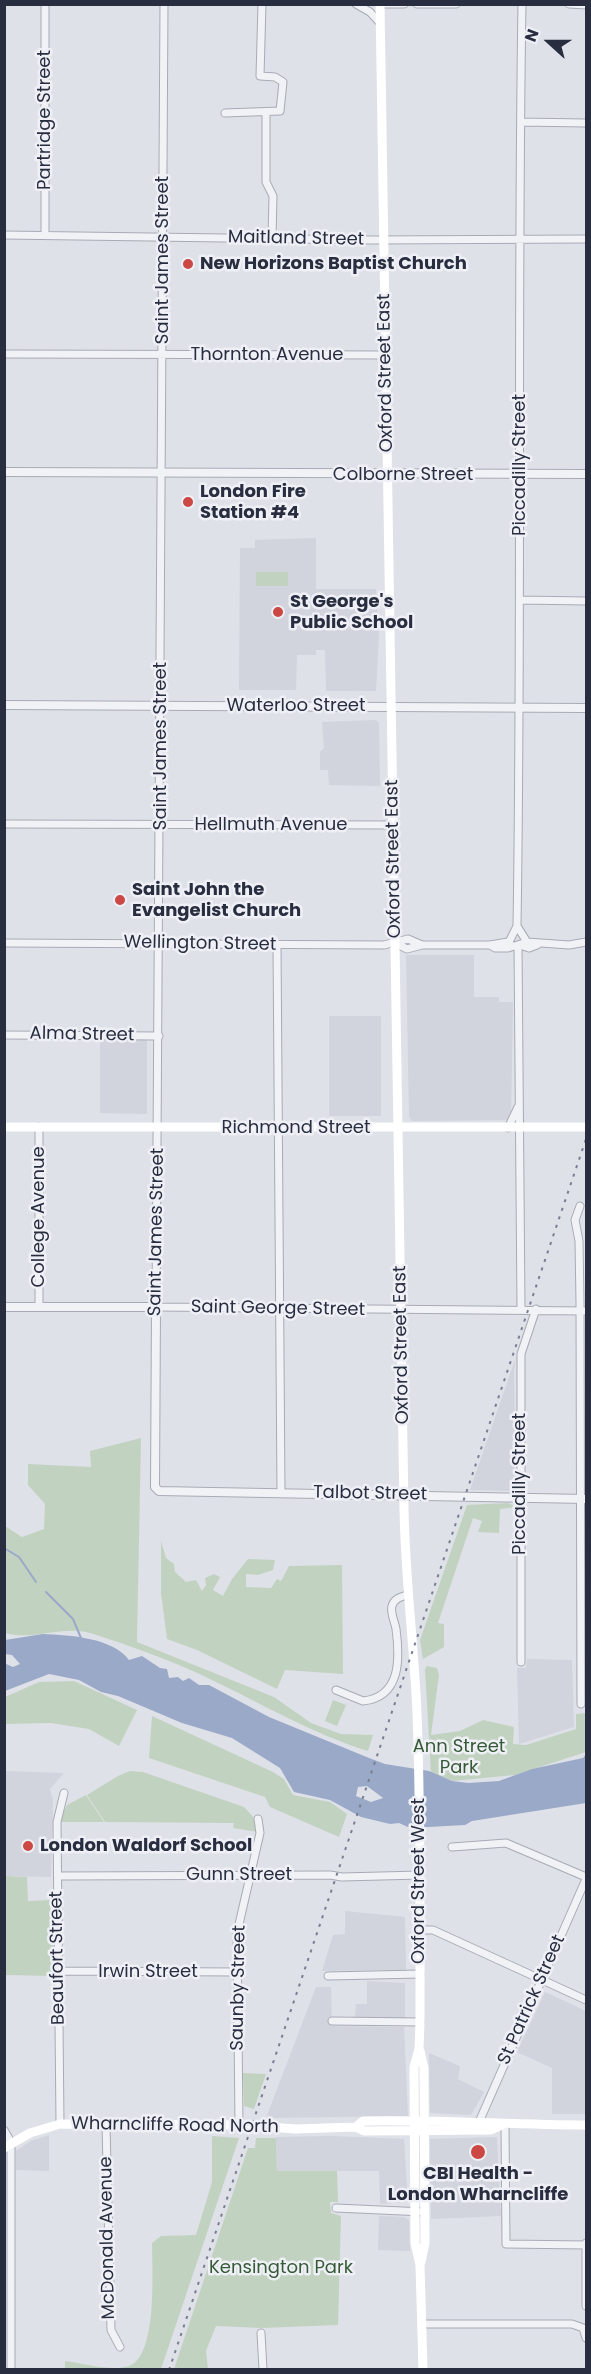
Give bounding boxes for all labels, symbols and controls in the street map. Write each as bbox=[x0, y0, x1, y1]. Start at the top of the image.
north arrow bbox=[519, 12, 579, 72]
text: N bbox=[519, 26, 545, 45]
street label: Partridge Street bbox=[34, 50, 56, 190]
street label: Saint James Street bbox=[152, 176, 174, 344]
street label: Maitland Street bbox=[228, 227, 364, 251]
place label: New Horizons Baptist Church bbox=[200, 253, 467, 275]
marker: New Horizons Baptist Church bbox=[181, 257, 195, 271]
street label: Oxford Street East bbox=[374, 293, 398, 453]
street label: Thornton Avenue bbox=[191, 344, 343, 366]
street label: Piccadilly Street bbox=[509, 394, 531, 536]
street label: Colborne Street bbox=[333, 464, 473, 486]
place label: London Fire Station #4 bbox=[200, 481, 306, 524]
marker: London Fire Station #4 bbox=[181, 495, 195, 509]
place label: St George's Public School bbox=[290, 591, 413, 634]
marker: St George's Public School bbox=[271, 605, 285, 619]
street label: Saint James Street bbox=[150, 662, 172, 830]
street label: Waterloo Street bbox=[226, 695, 366, 717]
street label: Oxford Street East bbox=[382, 779, 406, 939]
street label: Hellmuth Avenue bbox=[195, 814, 347, 836]
place label: Saint John the Evangelist Church bbox=[132, 879, 301, 922]
marker: Saint John the Evangelist Church bbox=[113, 893, 127, 907]
street label: Wellington Street bbox=[123, 932, 277, 956]
street label: Alma Street bbox=[29, 1023, 135, 1047]
street label: Richmond Street bbox=[221, 1117, 371, 1139]
street label: College Avenue bbox=[28, 1146, 50, 1288]
street label: Saint James Street bbox=[145, 1148, 169, 1316]
street label: Oxford Street East bbox=[390, 1265, 414, 1425]
street label: Saint George Street bbox=[191, 1297, 365, 1321]
street label: Piccadilly Street bbox=[509, 1413, 531, 1555]
street label: Talbot Street bbox=[313, 1482, 427, 1506]
park label: Ann Street Park bbox=[413, 1736, 505, 1778]
street label: Oxford Street West bbox=[408, 1798, 430, 1964]
place label: London Waldorf School bbox=[40, 1835, 252, 1857]
marker: London Waldorf School bbox=[21, 1839, 35, 1853]
street label: Gunn Street bbox=[186, 1864, 292, 1886]
street label: Beaufort Street bbox=[46, 1891, 70, 2025]
street label: Saunby Street bbox=[227, 1925, 251, 2051]
street label: St Patrick Street bbox=[494, 1932, 570, 2068]
street label: Irwin Street bbox=[98, 1961, 198, 1983]
street label: Wharncliffe Road North bbox=[71, 2113, 279, 2139]
marker: CBI Health - London Wharncliffe bbox=[469, 2143, 487, 2161]
street label: McDonald Avenue bbox=[96, 2156, 120, 2320]
place label: CBI Health - London Wharncliffe bbox=[388, 2163, 568, 2206]
park label: Kensington Park bbox=[209, 2257, 353, 2279]

